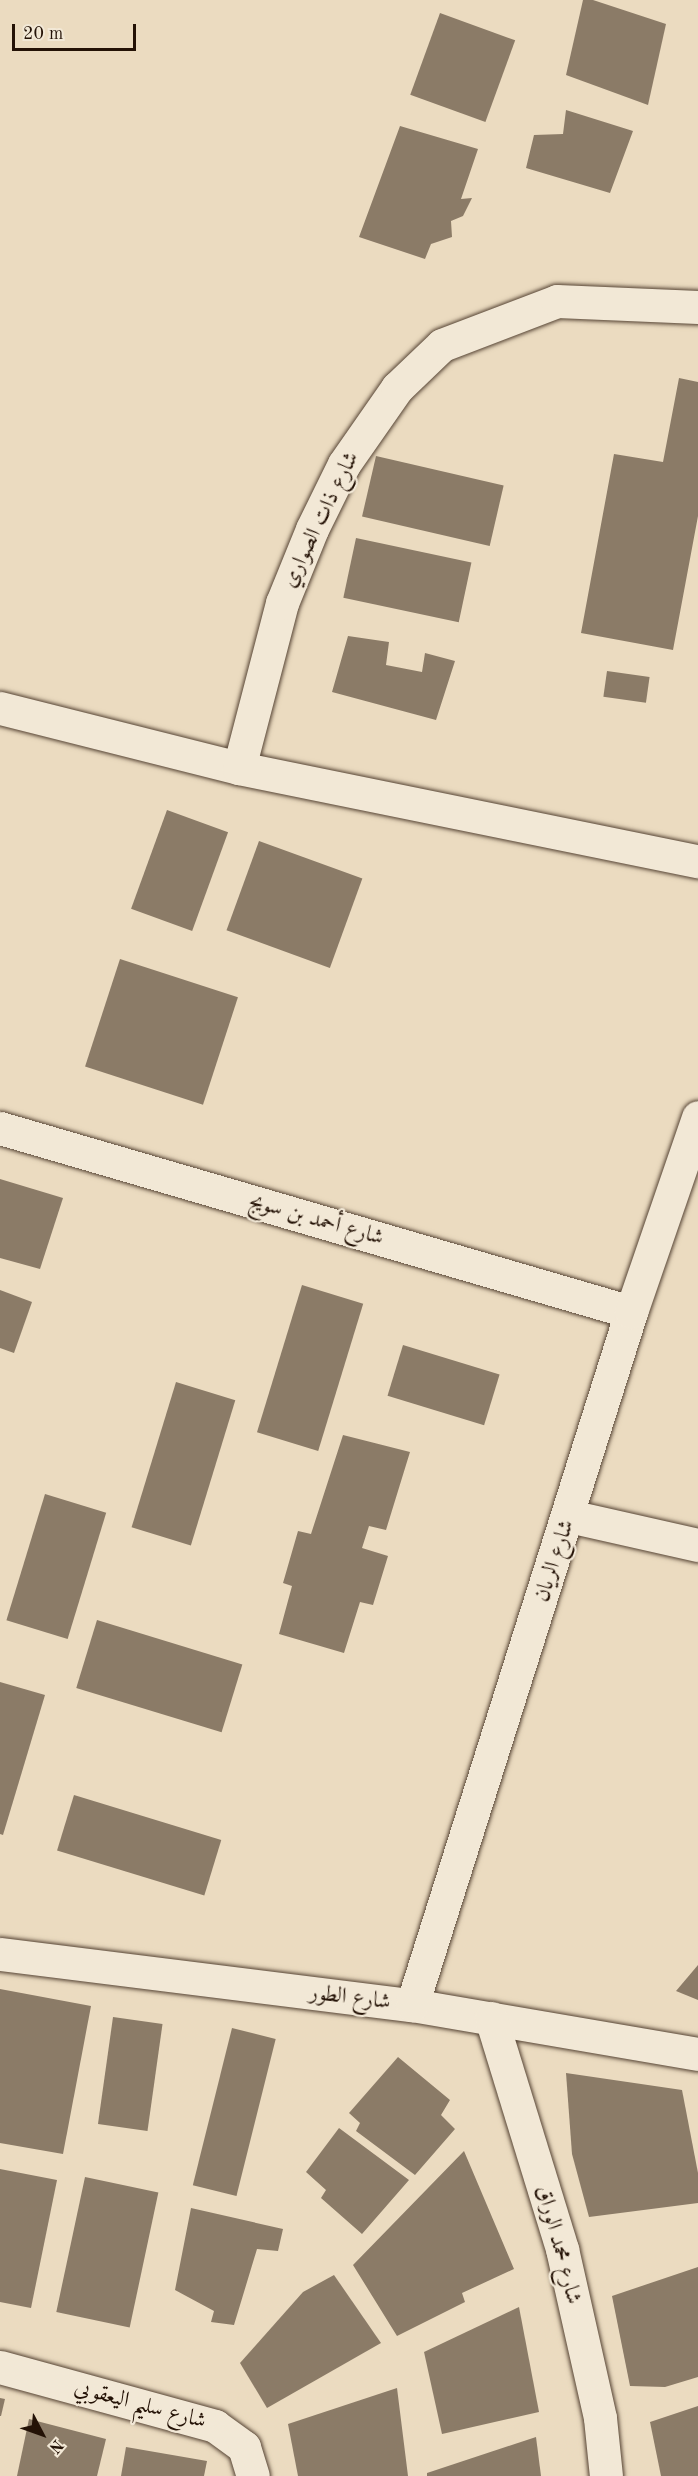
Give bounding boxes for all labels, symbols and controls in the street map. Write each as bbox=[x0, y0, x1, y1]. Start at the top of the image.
scale bar bbox=[15, 12, 140, 50]
text: 20 m bbox=[23, 25, 63, 43]
street label: شارع ذات الصواري bbox=[277, 448, 365, 592]
street label: شارع أحمد بن سويج bbox=[246, 1188, 386, 1252]
street label: شارع الريان bbox=[529, 1517, 581, 1605]
street label: شارع الطور bbox=[308, 1980, 392, 2016]
street label: شارع محمد الوراق bbox=[529, 2183, 587, 2307]
street label: شارع سليم اليعقوبي bbox=[71, 2375, 209, 2435]
north arrow bbox=[12, 2404, 72, 2464]
text: N bbox=[46, 2436, 66, 2456]

